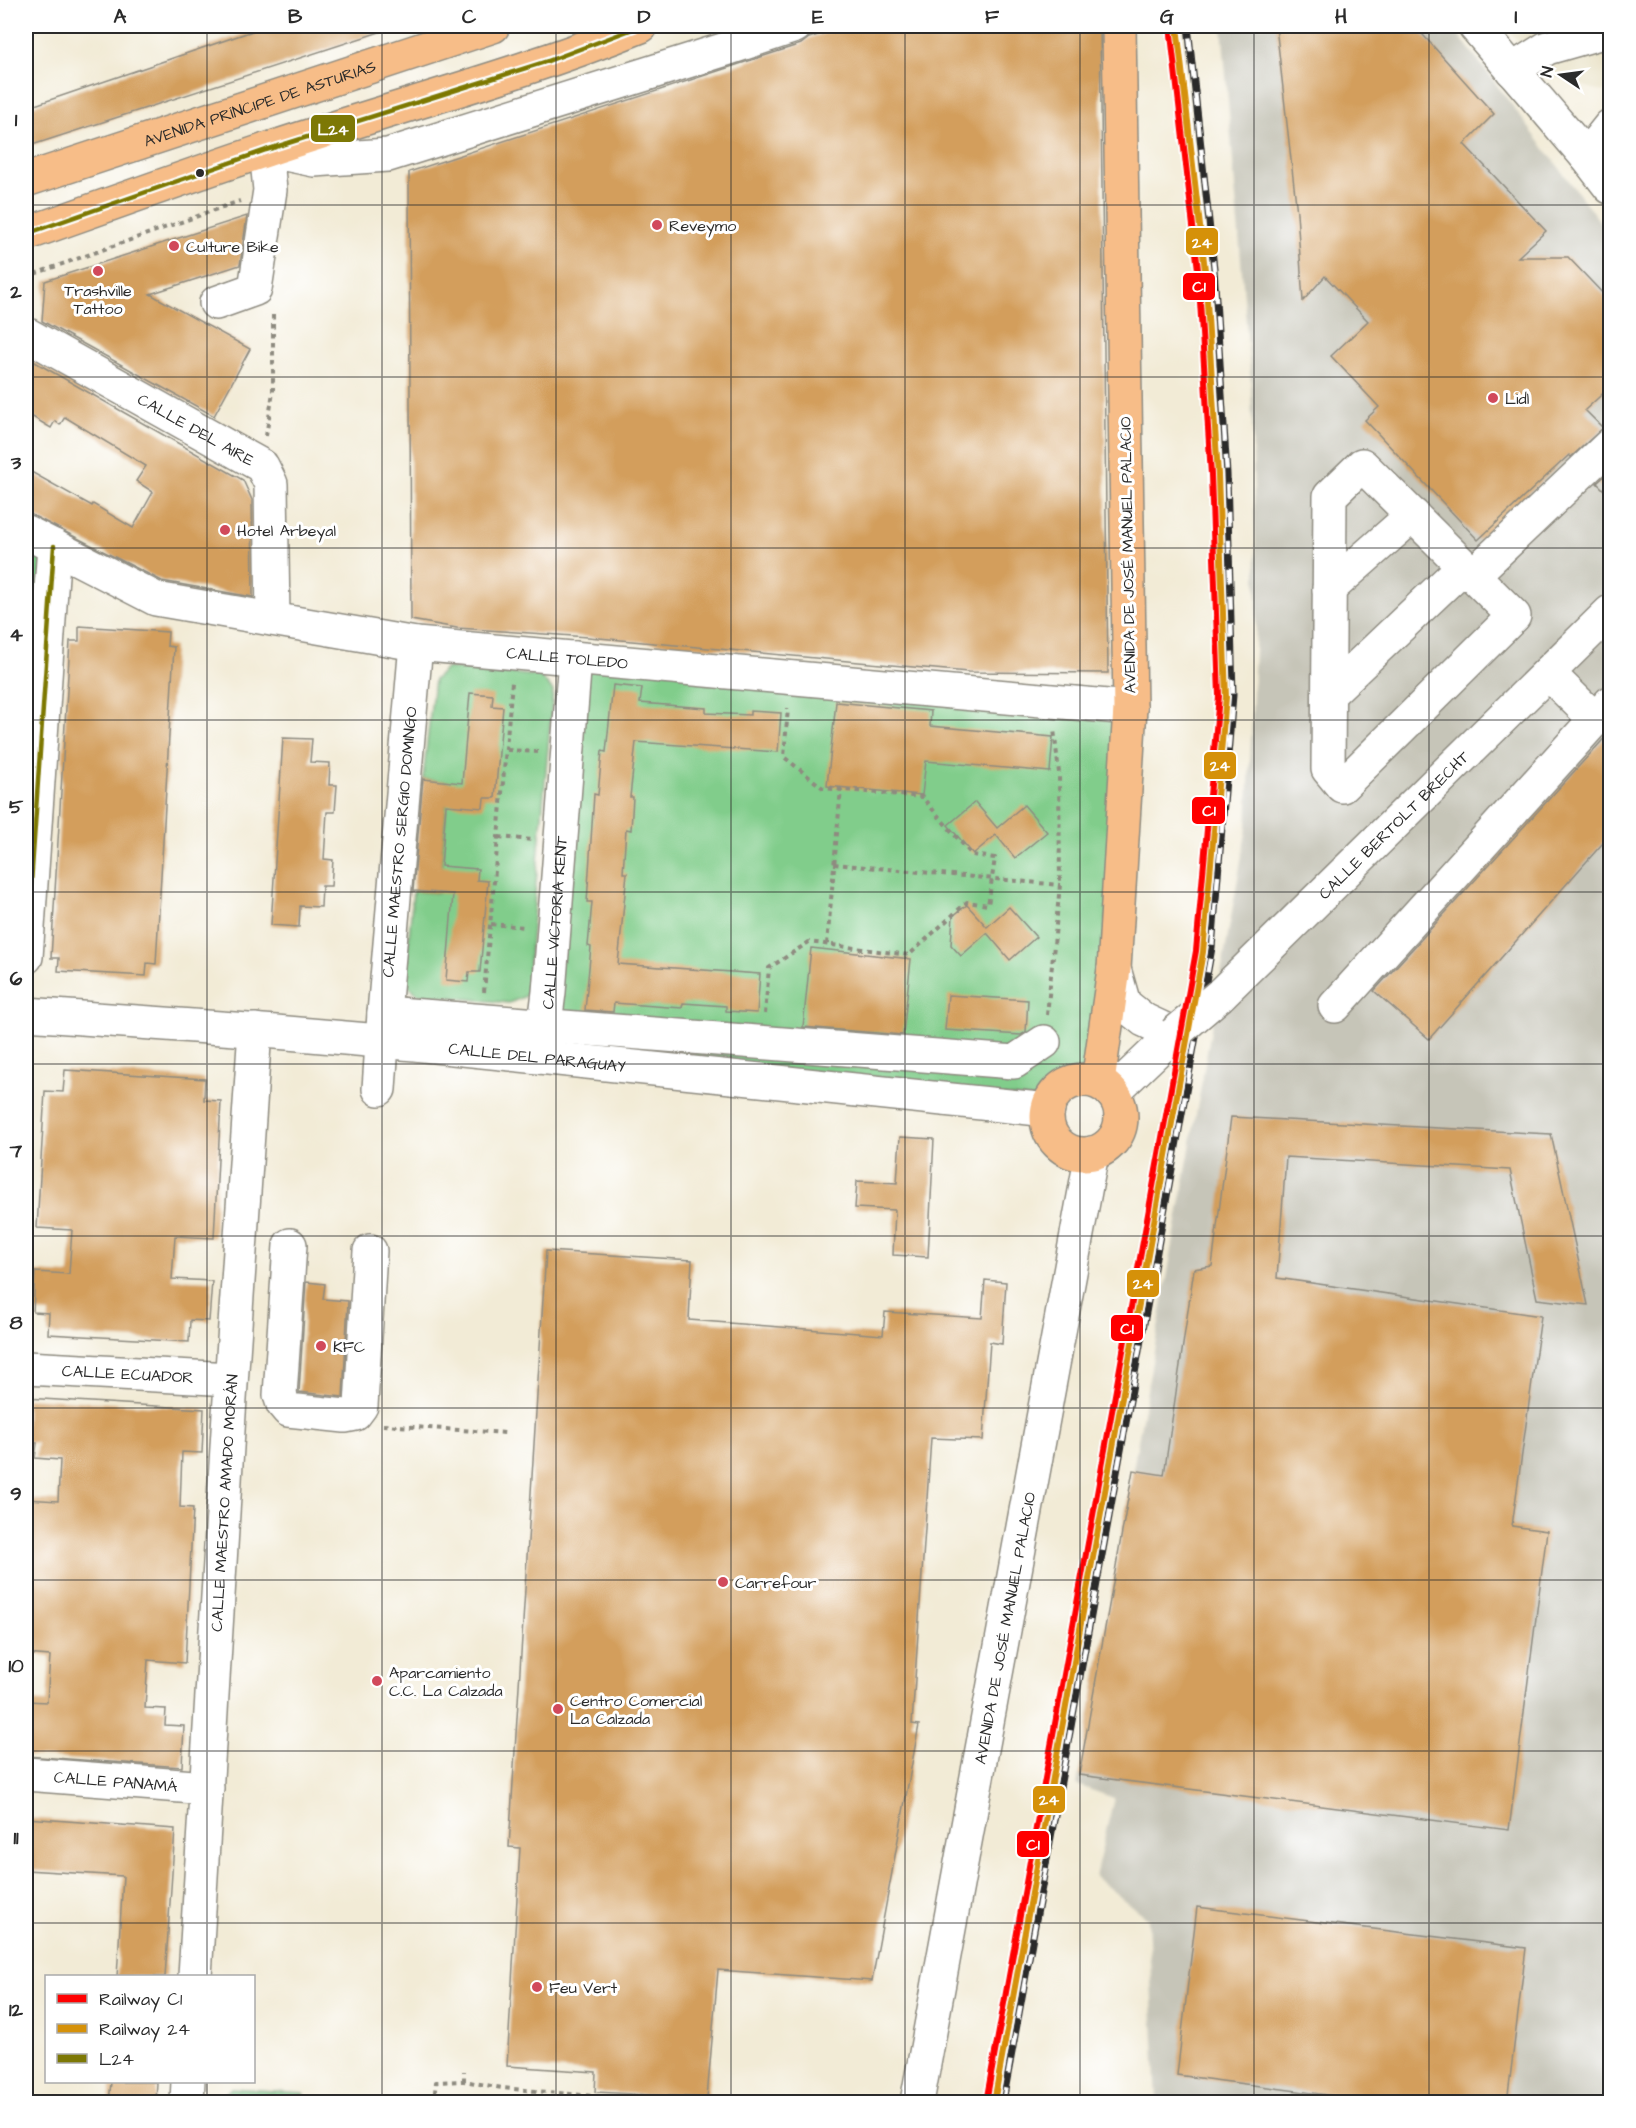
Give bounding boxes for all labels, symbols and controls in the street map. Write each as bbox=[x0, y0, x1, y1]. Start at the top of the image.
text: A bbox=[114, 3, 127, 31]
text: B bbox=[288, 3, 303, 31]
text: C bbox=[462, 3, 477, 31]
text: D bbox=[638, 3, 651, 31]
text: E bbox=[812, 3, 824, 31]
text: F bbox=[985, 3, 1000, 31]
text: G bbox=[1160, 3, 1174, 31]
text: H bbox=[1335, 3, 1347, 31]
text: I bbox=[1514, 3, 1518, 31]
north arrow bbox=[1531, 45, 1591, 105]
street label: AVENIDA PRÍNCIPE DE ASTURIAS bbox=[141, 55, 379, 152]
text: N bbox=[1536, 64, 1559, 79]
text: 1 bbox=[15, 106, 18, 134]
line badge: L24 bbox=[310, 114, 356, 143]
text: L24 bbox=[317, 119, 349, 141]
unlabelled marker bbox=[194, 167, 206, 179]
place label: Reveymo bbox=[669, 215, 736, 238]
marker: Reveymo bbox=[650, 218, 664, 232]
line badge: 24 bbox=[1185, 227, 1219, 256]
text: 24 bbox=[1191, 232, 1212, 254]
place label: Culture Bike bbox=[186, 236, 279, 258]
marker: Culture Bike bbox=[167, 239, 181, 253]
marker: Trashville Tattoo bbox=[91, 264, 105, 278]
line badge: C1 bbox=[1182, 272, 1216, 301]
text: C1 bbox=[1192, 276, 1207, 298]
text: 2 bbox=[9, 278, 22, 306]
place label: Trashville Tattoo bbox=[64, 280, 132, 320]
place label: Lidl bbox=[1505, 388, 1529, 410]
street label: CALLE DEL AIRE bbox=[133, 389, 258, 472]
marker: Lidl bbox=[1486, 391, 1500, 405]
street label: AVENIDA DE JOSÉ MANUEL PALACIO bbox=[1115, 416, 1141, 693]
text: 3 bbox=[10, 449, 22, 477]
place label: Hotel Arbeyal bbox=[237, 520, 336, 543]
marker: Hotel Arbeyal bbox=[218, 523, 232, 537]
text: 4 bbox=[9, 621, 23, 649]
street label: CALLE TOLEDO bbox=[505, 642, 629, 675]
street label: CALLE MAESTRO SERGIO DOMINGO bbox=[377, 705, 423, 978]
street label: CALLE BERTOLT BRECHT bbox=[1314, 746, 1474, 904]
line badge: 24 bbox=[1203, 751, 1237, 780]
text: 24 bbox=[1209, 755, 1230, 777]
text: 5 bbox=[9, 793, 24, 821]
line badge: C1 bbox=[1191, 796, 1226, 825]
text: C1 bbox=[1202, 800, 1217, 822]
street label: CALLE VICTORIA KENT bbox=[537, 835, 573, 1010]
text: 6 bbox=[10, 965, 23, 993]
street label: CALLE DEL PARAGUAY bbox=[447, 1038, 627, 1078]
text: 7 bbox=[9, 1137, 23, 1165]
line badge: 24 bbox=[1126, 1269, 1160, 1298]
text: 24 bbox=[1132, 1273, 1153, 1295]
text: 8 bbox=[10, 1309, 23, 1337]
line badge: C1 bbox=[1110, 1314, 1144, 1342]
text: C1 bbox=[1120, 1318, 1135, 1340]
place label: KFC bbox=[333, 1336, 365, 1358]
marker: KFC bbox=[314, 1339, 328, 1353]
street label: CALLE ECUADOR bbox=[61, 1360, 194, 1389]
street label: CALLE MAESTRO AMADO MORÁN bbox=[206, 1373, 244, 1632]
text: 9 bbox=[10, 1480, 22, 1508]
street label: AVENIDA DE JOSÉ MANUEL PALACIO bbox=[970, 1490, 1041, 1766]
place label: Carrefour bbox=[735, 1572, 816, 1594]
marker: Carrefour bbox=[716, 1575, 730, 1589]
text: 10 bbox=[8, 1652, 24, 1680]
place label: Aparcamiento C.C. La Calzada bbox=[389, 1662, 503, 1702]
marker: Aparcamiento C.C. La Calzada bbox=[370, 1674, 384, 1688]
place label: Centro Comercial La Calzada bbox=[570, 1690, 702, 1730]
marker: Centro Comercial La Calzada bbox=[551, 1702, 565, 1716]
street label: CALLE PANAMÁ bbox=[53, 1766, 178, 1798]
line badge: 24 bbox=[1032, 1785, 1066, 1814]
text: 24 bbox=[1038, 1789, 1059, 1811]
text: 11 bbox=[13, 1824, 19, 1852]
line badge: C1 bbox=[1016, 1830, 1050, 1858]
text: C1 bbox=[1026, 1834, 1041, 1856]
legend bbox=[45, 1975, 255, 2083]
place label: Feu Vert bbox=[549, 1977, 618, 1999]
marker: Feu Vert bbox=[530, 1980, 544, 1994]
text: Railway C1 bbox=[99, 1987, 182, 2013]
text: 12 bbox=[9, 1996, 24, 2024]
text: Railway 24 bbox=[99, 2017, 190, 2043]
text: L24 bbox=[99, 2047, 134, 2072]

